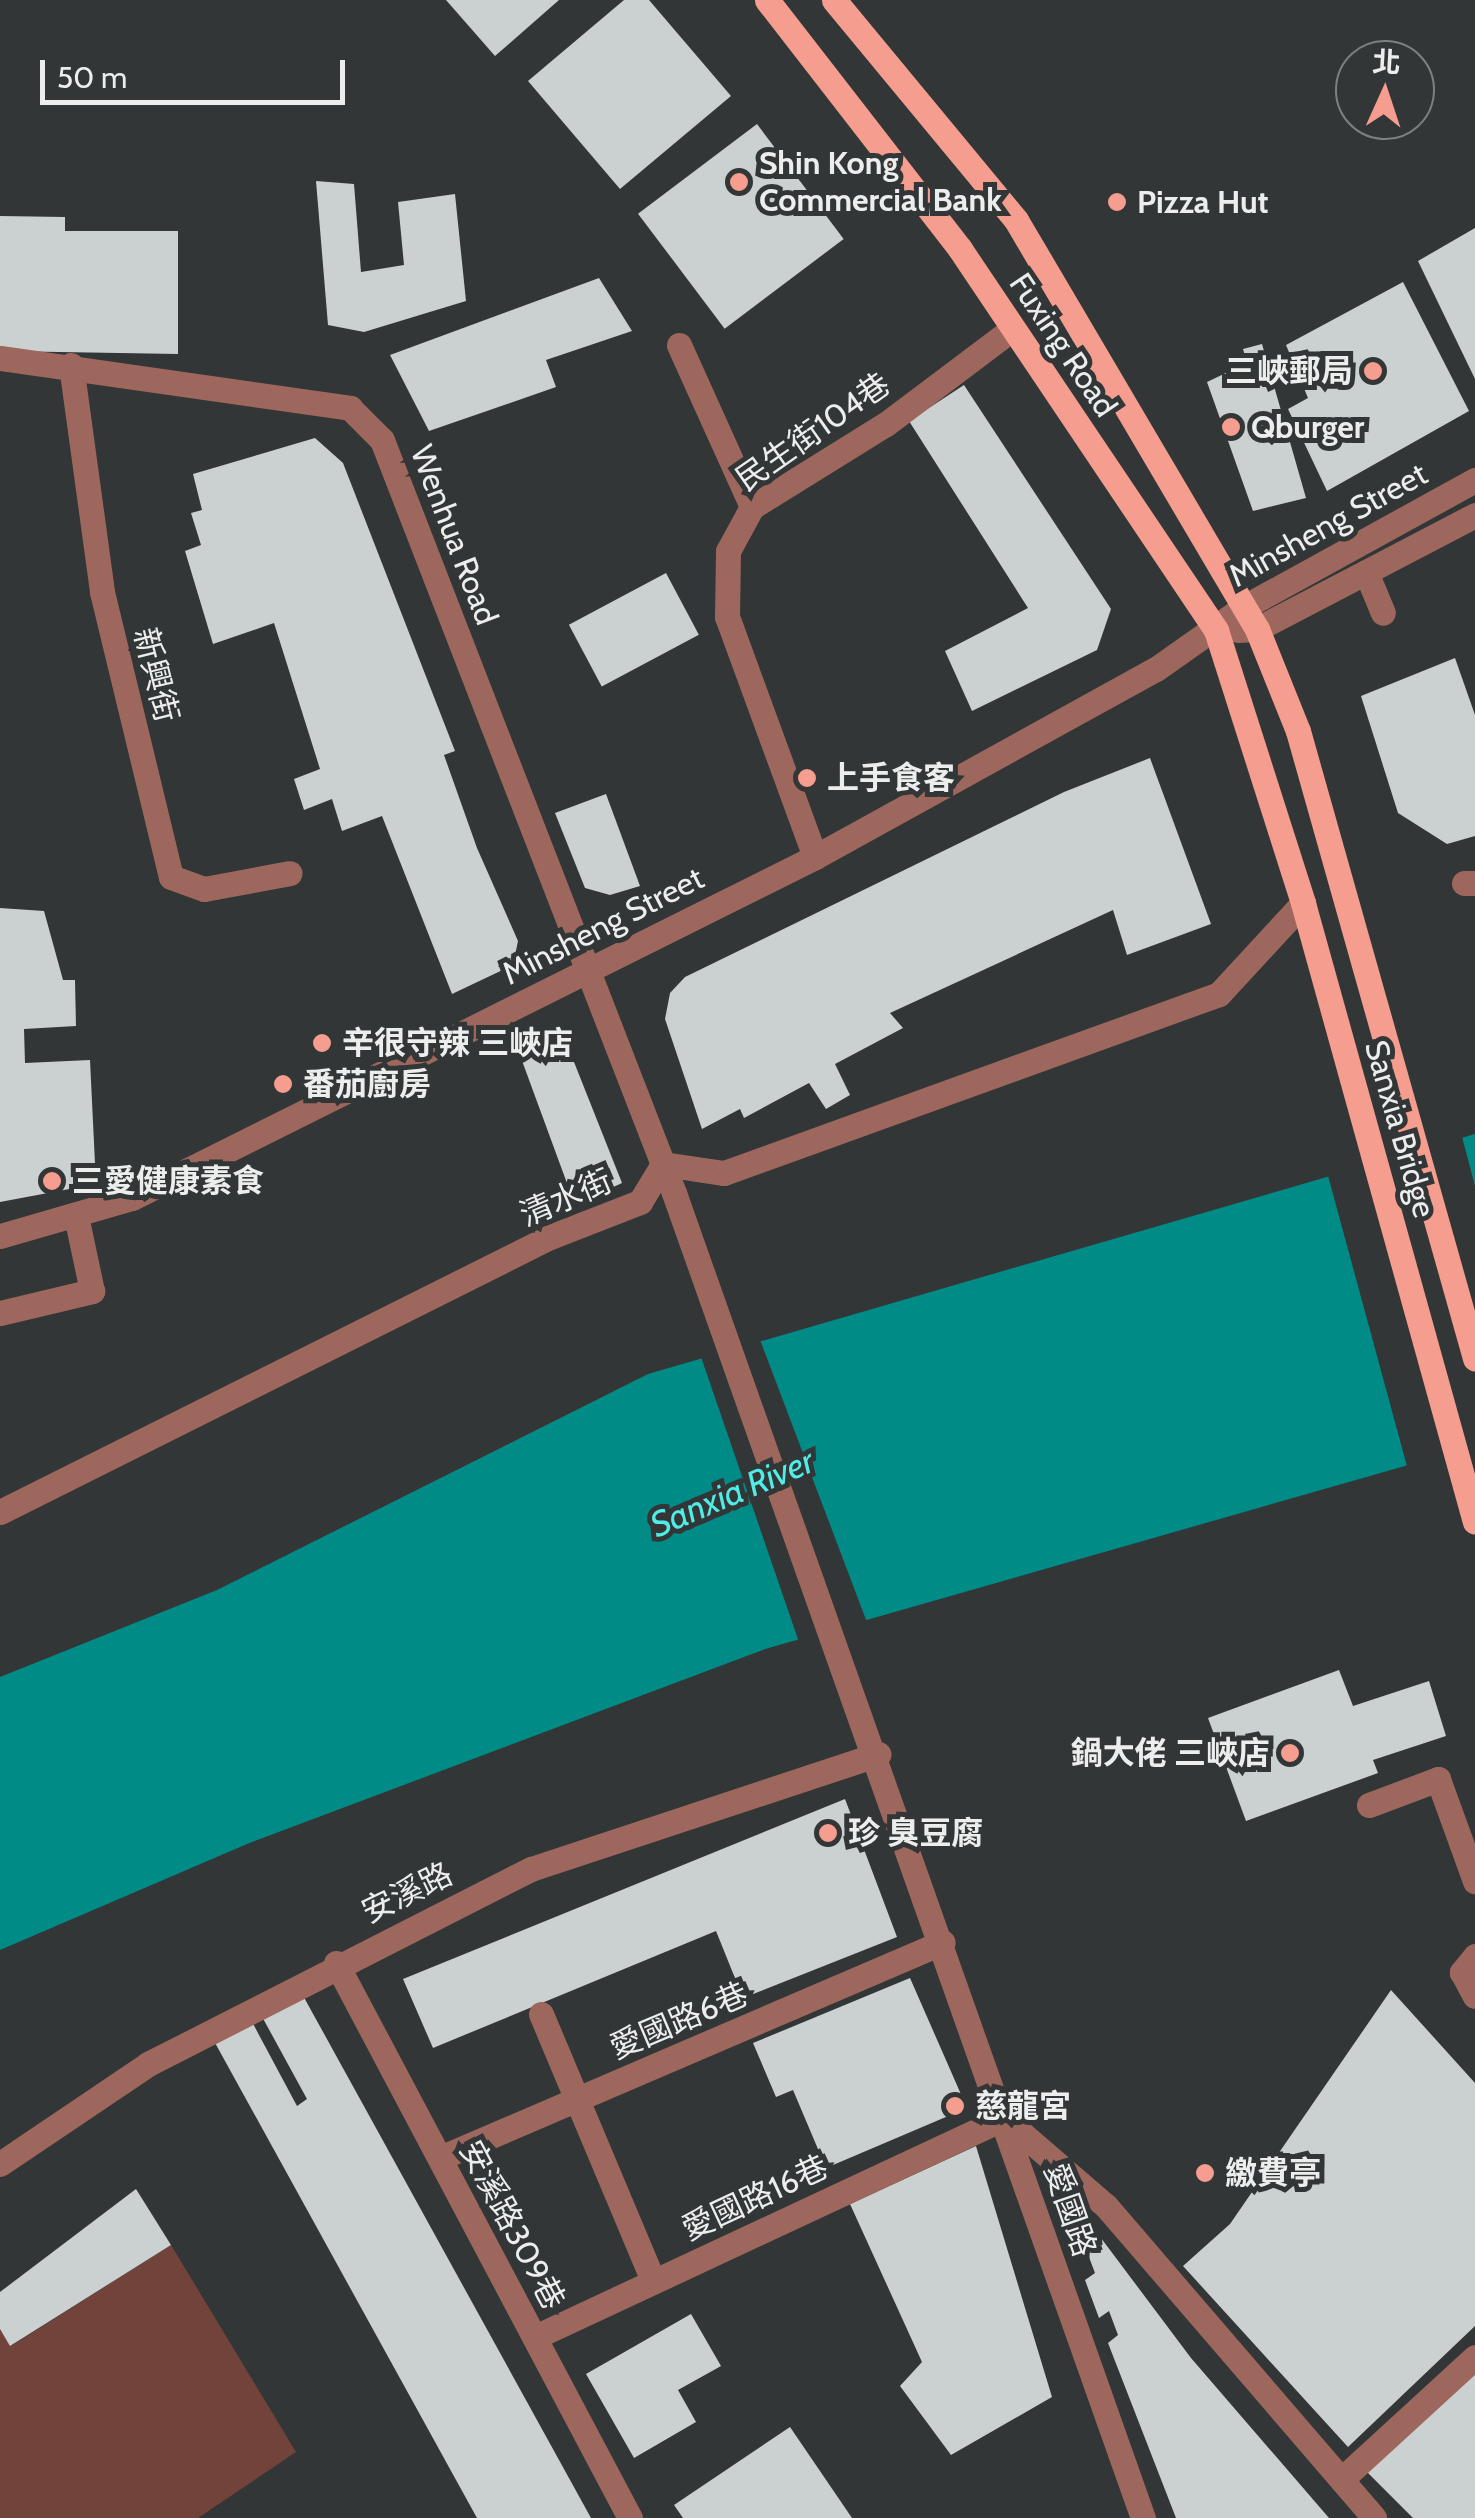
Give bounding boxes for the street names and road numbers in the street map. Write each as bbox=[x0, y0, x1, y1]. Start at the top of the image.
street label: Fuxing Road bbox=[1001, 266, 1125, 424]
street label: 民生街104巷 bbox=[729, 365, 897, 499]
street label: Wenhua Road bbox=[402, 440, 506, 630]
street label: Minsheng Street bbox=[1222, 455, 1434, 595]
street label: 新興街 bbox=[126, 624, 186, 726]
street label: Minsheng Street bbox=[496, 859, 710, 993]
street label: Sanxia Bridge bbox=[1356, 1036, 1444, 1222]
street label: 清水街 bbox=[514, 1162, 618, 1234]
street label: 安溪路 bbox=[355, 1855, 459, 1931]
street label: 愛國路6巷 bbox=[604, 1975, 754, 2067]
street label: 安溪路309巷 bbox=[451, 2134, 573, 2316]
street label: 愛國路16巷 bbox=[676, 2148, 834, 2248]
street label: 愛國路 bbox=[1036, 2158, 1104, 2262]

